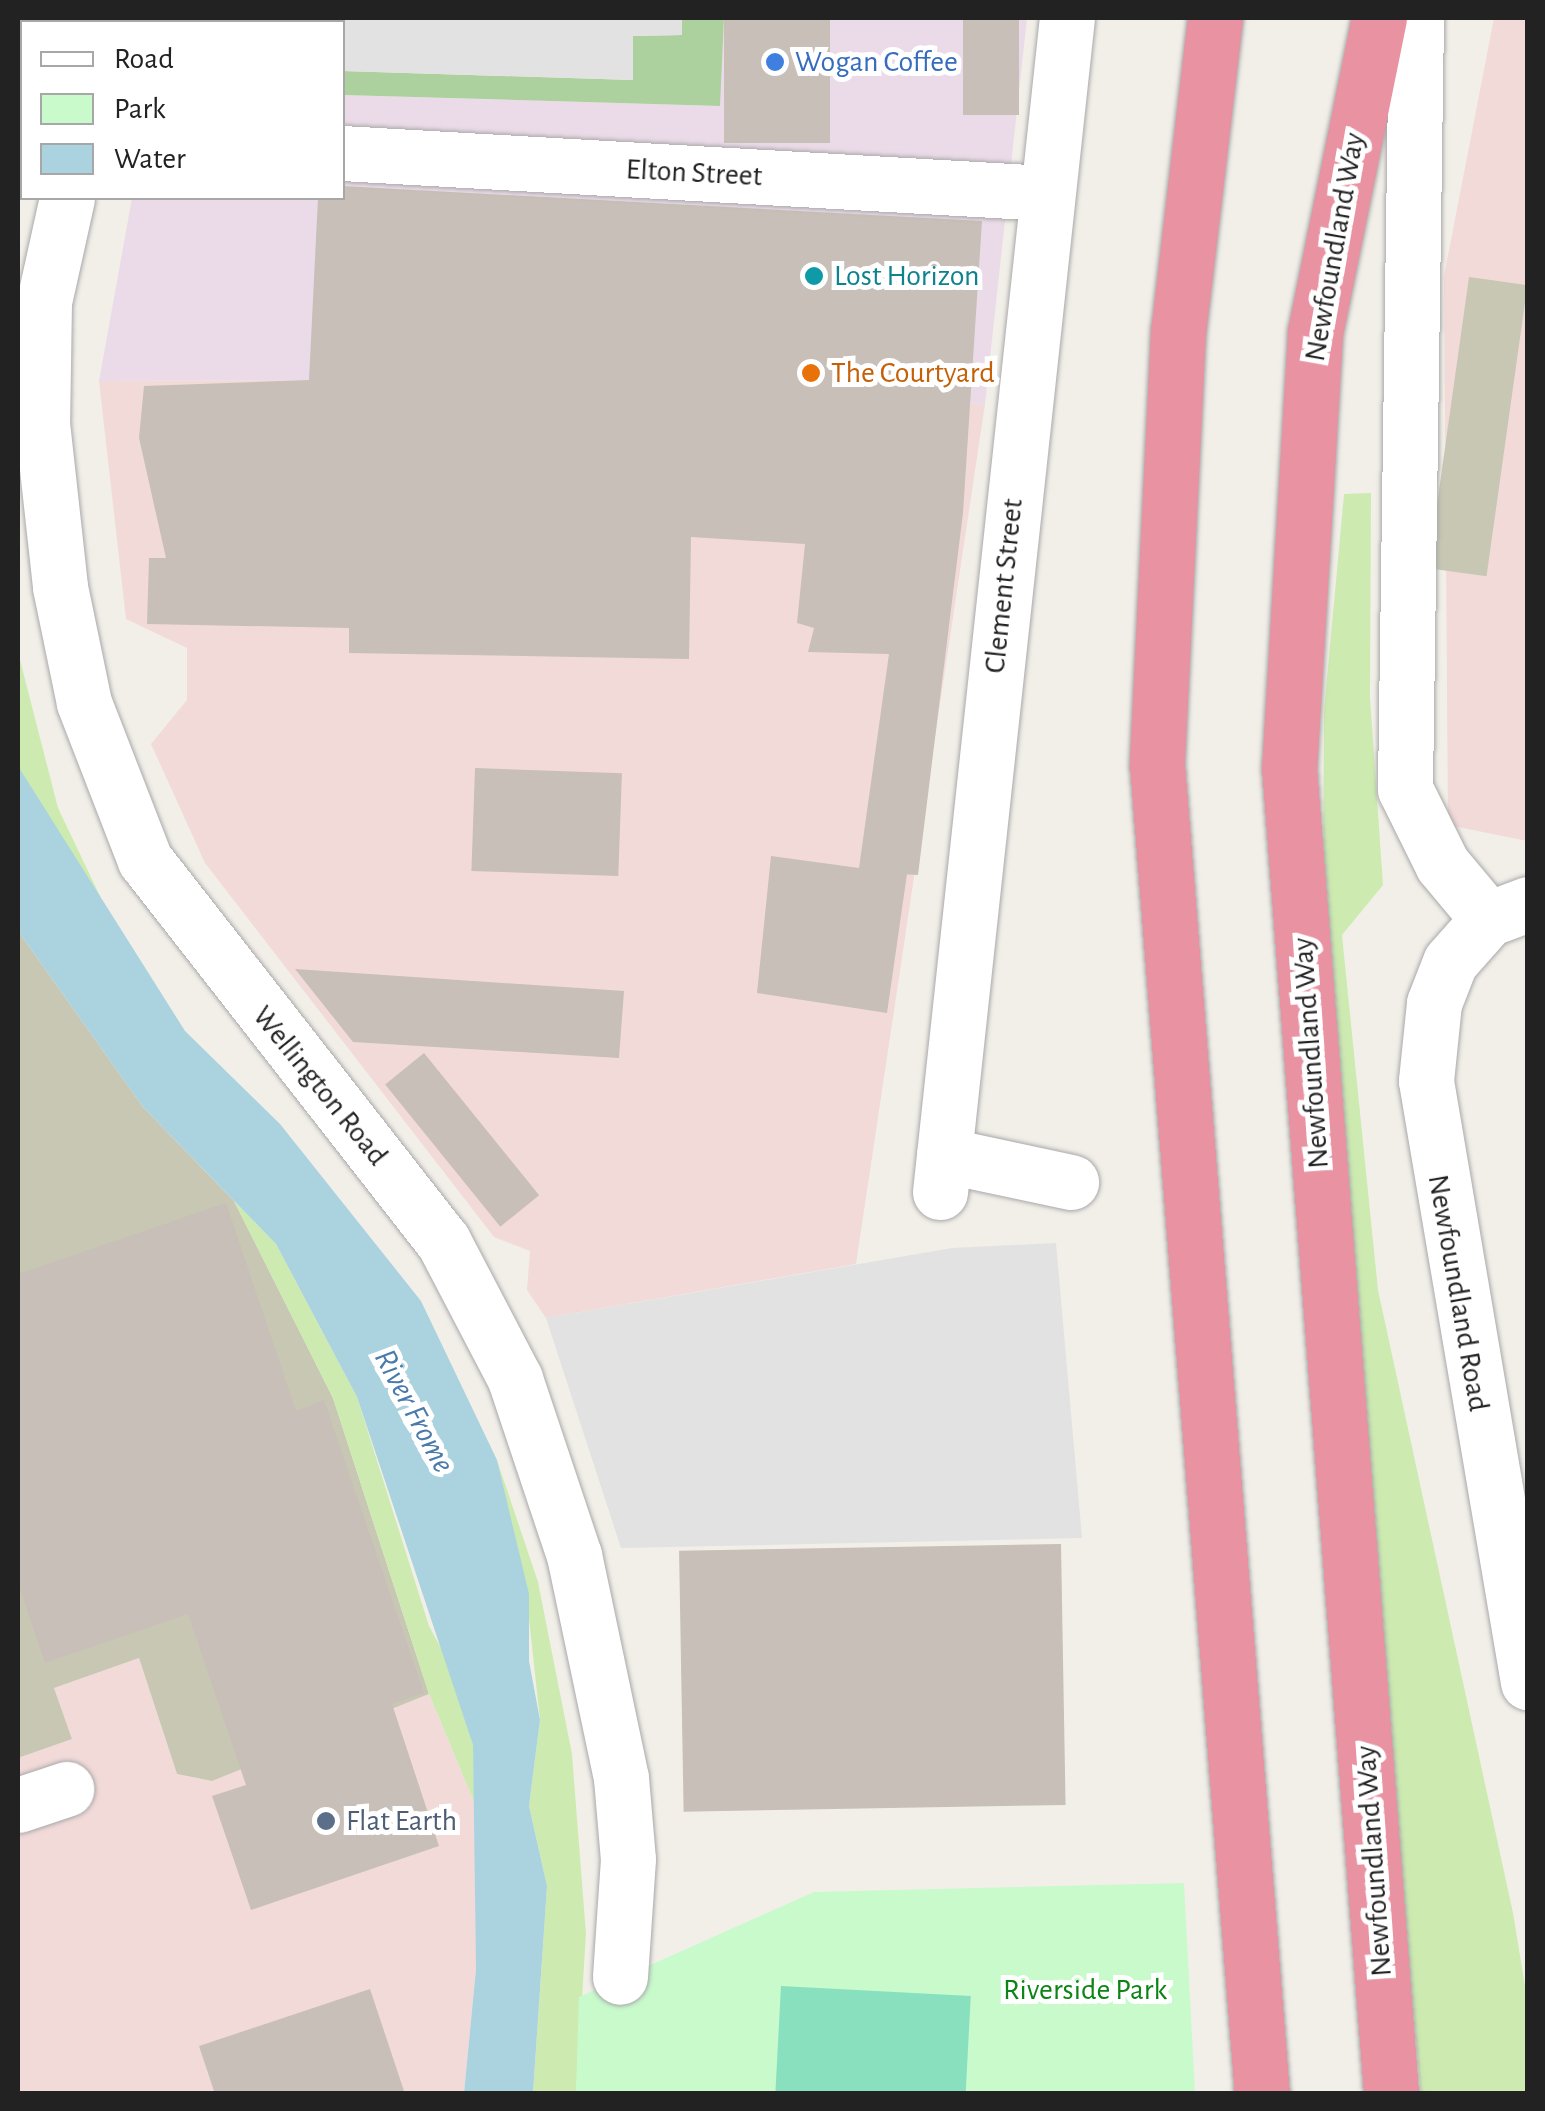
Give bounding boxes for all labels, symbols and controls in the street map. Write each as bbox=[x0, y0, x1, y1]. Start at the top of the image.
legend bbox=[20, 20, 345, 200]
text: Road bbox=[114, 44, 174, 74]
place label: Wogan Coffee bbox=[795, 44, 958, 80]
marker: Wogan Coffee bbox=[764, 51, 786, 73]
text: Park bbox=[114, 94, 166, 124]
street label: Newfoundland Way bbox=[1297, 130, 1373, 364]
text: Water bbox=[114, 144, 186, 174]
street label: Elton Street bbox=[625, 151, 763, 195]
place label: Lost Horizon bbox=[834, 258, 980, 294]
marker: Lost Horizon bbox=[803, 265, 825, 287]
place label: The Courtyard bbox=[831, 355, 995, 391]
marker: The Courtyard bbox=[800, 362, 822, 384]
street label: Clement Street bbox=[977, 497, 1031, 675]
street label: Newfoundland Way bbox=[1285, 936, 1337, 1170]
street label: Wellington Road bbox=[245, 999, 395, 1173]
street label: Newfoundland Road bbox=[1419, 1172, 1497, 1414]
water label: River Frome bbox=[365, 1343, 463, 1479]
street label: Newfoundland Way bbox=[1348, 1744, 1400, 1978]
place label: Flat Earth bbox=[346, 1803, 457, 1839]
marker: Flat Earth bbox=[315, 1810, 337, 1832]
park label: Riverside Park bbox=[1003, 1972, 1167, 2008]

